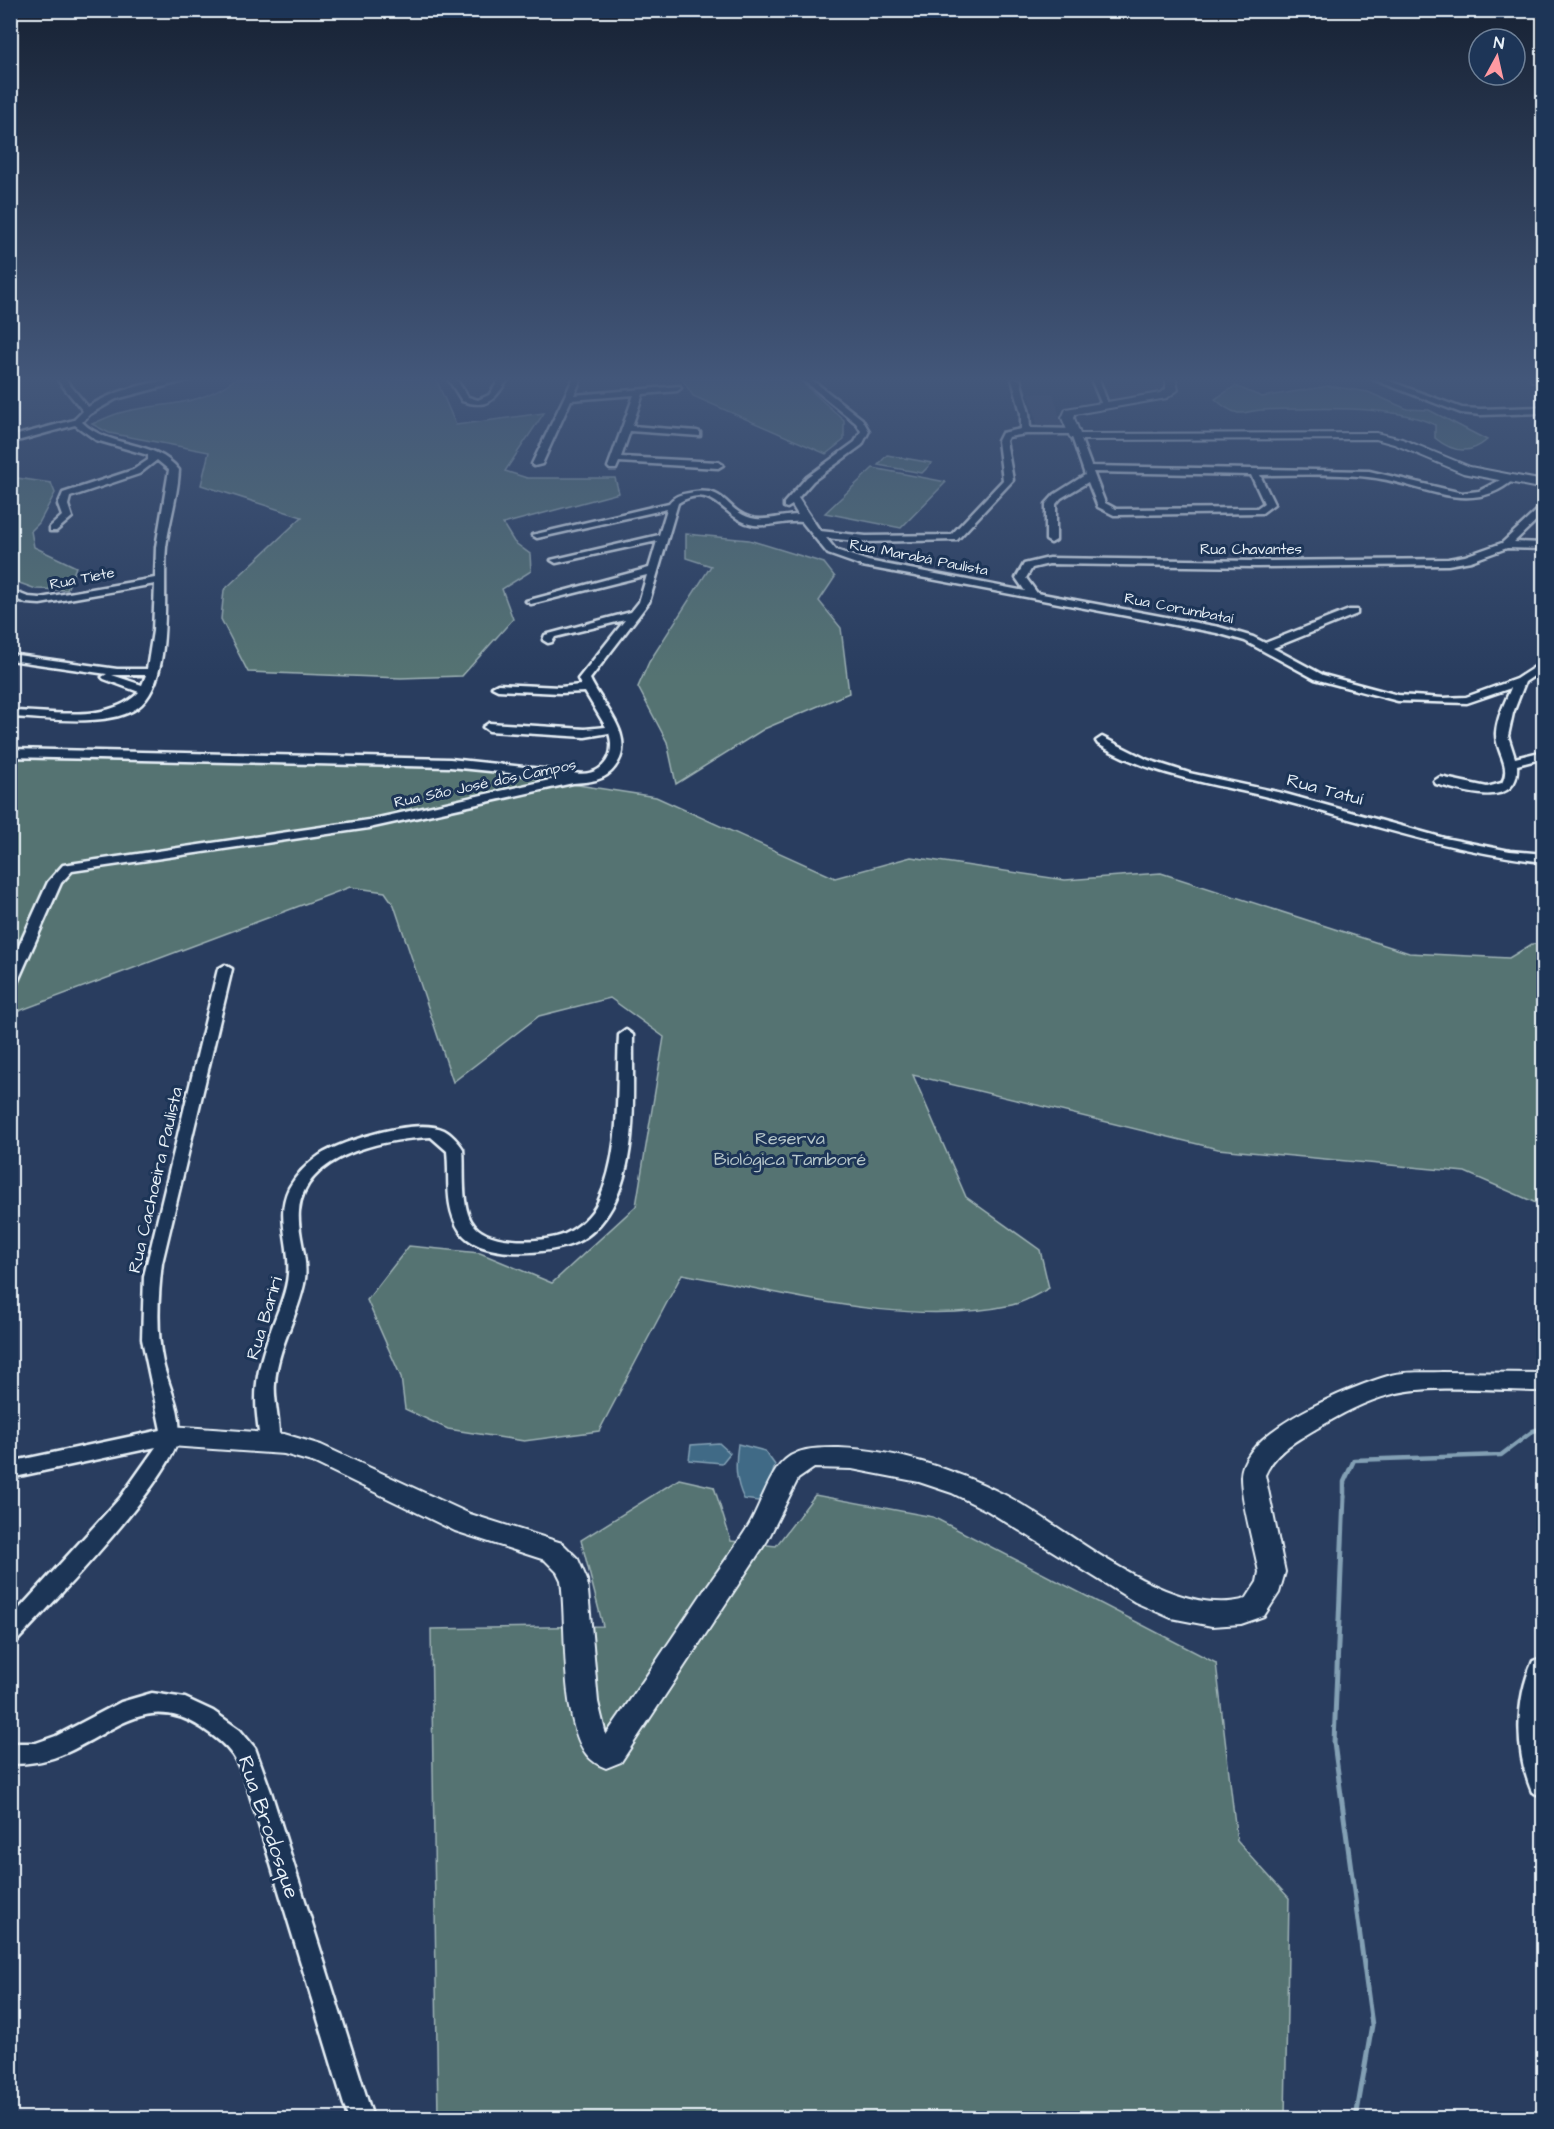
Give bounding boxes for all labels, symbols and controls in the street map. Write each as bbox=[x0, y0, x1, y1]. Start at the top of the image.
north arrow bbox=[1467, 27, 1527, 87]
text: N bbox=[1492, 32, 1505, 55]
street label: Rua Marabá Paulista bbox=[848, 534, 990, 581]
street label: Rua Chavantes bbox=[1200, 539, 1303, 560]
street label: Rua Tiete bbox=[48, 562, 116, 595]
street label: Rua Corumbataí bbox=[1123, 588, 1236, 629]
street label: Rua São José dos Campos bbox=[392, 754, 579, 813]
street label: Rua Tatuí bbox=[1284, 767, 1366, 812]
street label: Rua Cachoeira Paulista bbox=[122, 1085, 189, 1276]
park label: Reserva Biológica Tamboré bbox=[714, 1126, 867, 1173]
street label: Rua Bariri bbox=[240, 1273, 289, 1363]
street label: Rua Brodosque bbox=[231, 1752, 306, 1902]

